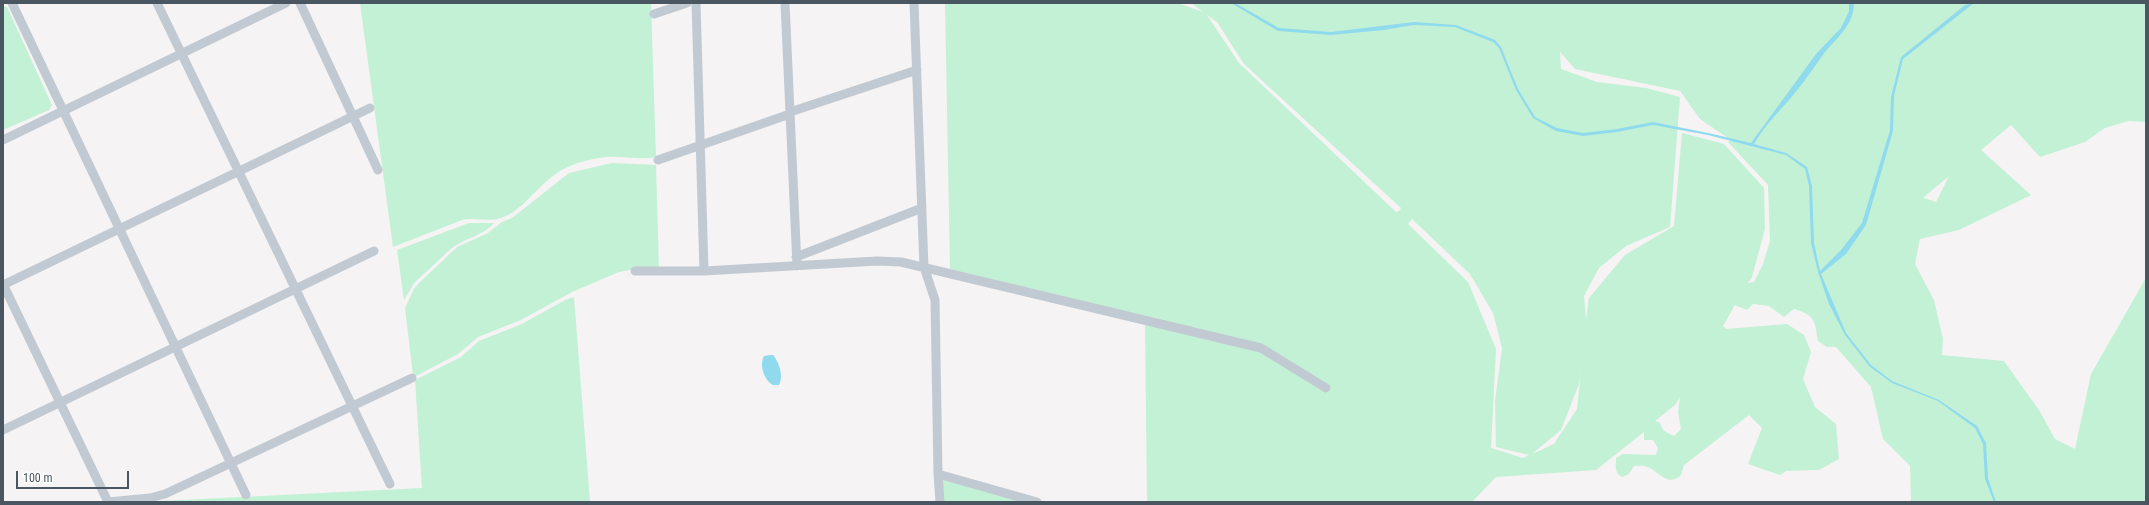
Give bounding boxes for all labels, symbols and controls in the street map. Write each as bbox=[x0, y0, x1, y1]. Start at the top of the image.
scale bar bbox=[18, 463, 131, 489]
text: 100 m bbox=[23, 471, 53, 485]

